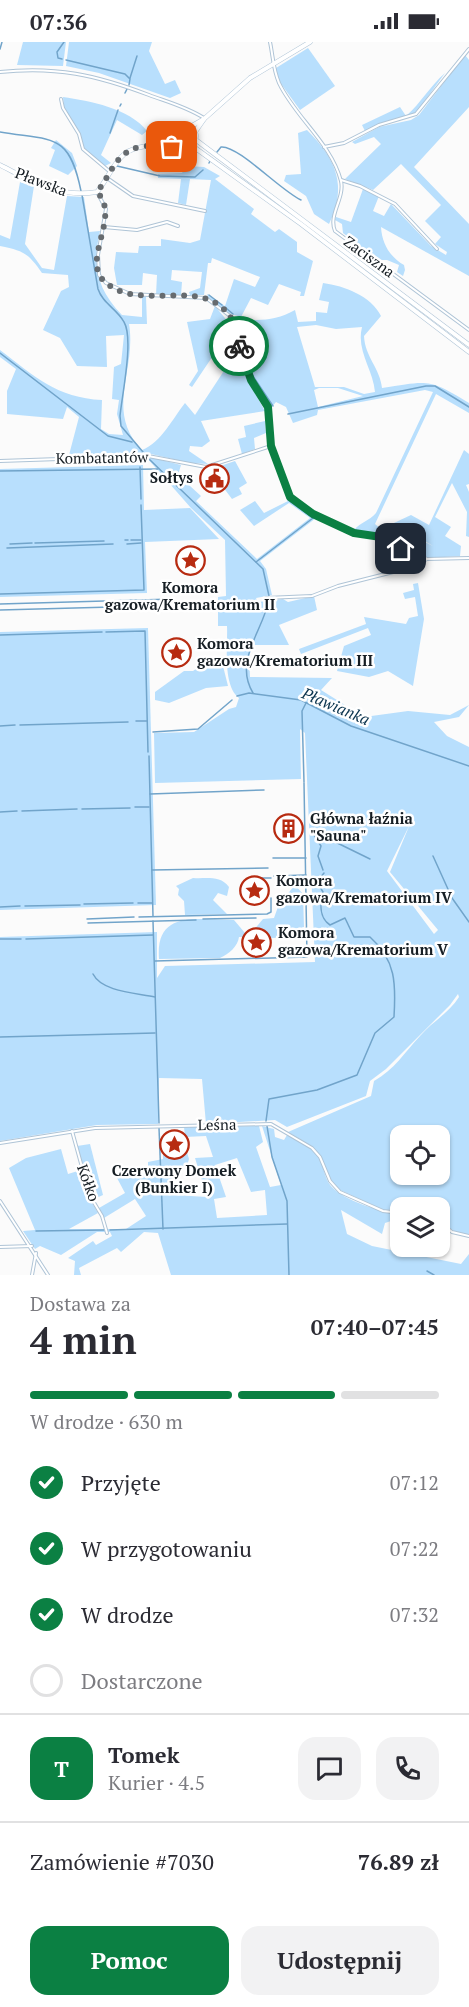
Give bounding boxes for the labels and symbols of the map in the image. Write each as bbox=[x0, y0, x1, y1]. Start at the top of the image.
pin bbox=[146, 121, 197, 172]
street label: Pławska bbox=[13, 162, 71, 200]
street label: Zaciszna bbox=[340, 231, 399, 282]
courier bbox=[209, 316, 269, 376]
street label: Kombatantów bbox=[56, 446, 150, 468]
public building icon: Sołtys bbox=[198, 462, 230, 494]
place label: Sołtys bbox=[150, 467, 193, 487]
pin bbox=[375, 523, 426, 574]
place icon: Komora gazowa/Krematorium II bbox=[174, 545, 206, 577]
place label: Komora gazowa/Krematorium II bbox=[105, 577, 276, 614]
place label: Komora gazowa/Krematorium III bbox=[197, 633, 373, 670]
place icon: Komora gazowa/Krematorium III bbox=[160, 637, 192, 669]
water label: Pławianka bbox=[298, 681, 373, 730]
place label: Główna łaźnia "Sauna" bbox=[310, 808, 413, 845]
building icon: Główna łaźnia "Sauna" bbox=[273, 812, 305, 844]
place label: Komora gazowa/Krematorium IV bbox=[276, 870, 453, 907]
place icon: Komora gazowa/Krematorium IV bbox=[239, 874, 271, 906]
place label: Komora gazowa/Krematorium V bbox=[278, 922, 449, 959]
place icon: Komora gazowa/Krematorium V bbox=[241, 926, 273, 958]
street label: Leśna bbox=[197, 1114, 237, 1134]
place icon: Czerwony Domek (Bunkier I) bbox=[158, 1128, 190, 1160]
place label: Czerwony Domek (Bunkier I) bbox=[112, 1160, 236, 1197]
street label: Kółko bbox=[73, 1161, 105, 1204]

